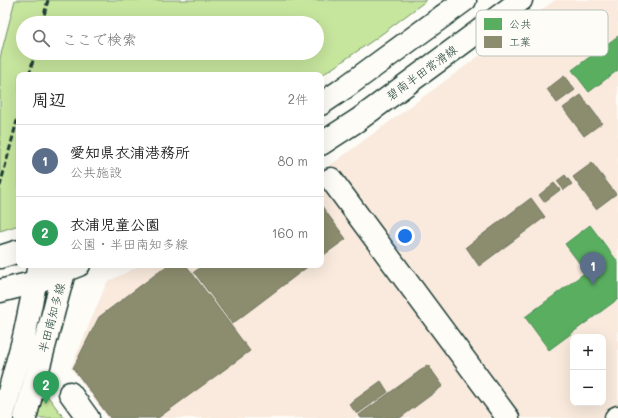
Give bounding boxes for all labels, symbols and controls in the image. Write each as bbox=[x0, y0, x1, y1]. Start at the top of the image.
legend bbox=[476, 10, 608, 56]
search box bbox=[16, 16, 324, 60]
text: 公共 bbox=[509, 16, 531, 31]
icon: search bbox=[30, 27, 52, 49]
text: ここで検索 bbox=[62, 29, 137, 49]
text: 工業 bbox=[509, 34, 531, 49]
street label: 碧南半田常滑線 bbox=[383, 41, 460, 103]
text: 周辺 bbox=[32, 88, 66, 110]
text: 2件 bbox=[288, 90, 308, 107]
text: 愛知県衣浦港務所 bbox=[70, 142, 190, 162]
text: 1 bbox=[42, 152, 48, 169]
text: 80 m bbox=[278, 152, 308, 169]
text: 公共施設 bbox=[70, 163, 122, 180]
text: 衣浦児童公園 bbox=[70, 214, 160, 234]
text: 2 bbox=[41, 224, 49, 241]
text: 160 m bbox=[272, 224, 308, 241]
your location bbox=[395, 226, 415, 246]
text: 公園 · 半田南知多線 bbox=[70, 235, 188, 252]
pin: 1 bbox=[580, 252, 606, 285]
street label: 半田南知多線 bbox=[34, 281, 68, 355]
map controls bbox=[570, 334, 606, 406]
button: + bbox=[570, 334, 606, 370]
button: − bbox=[570, 370, 606, 406]
pin: 2 bbox=[33, 371, 59, 404]

